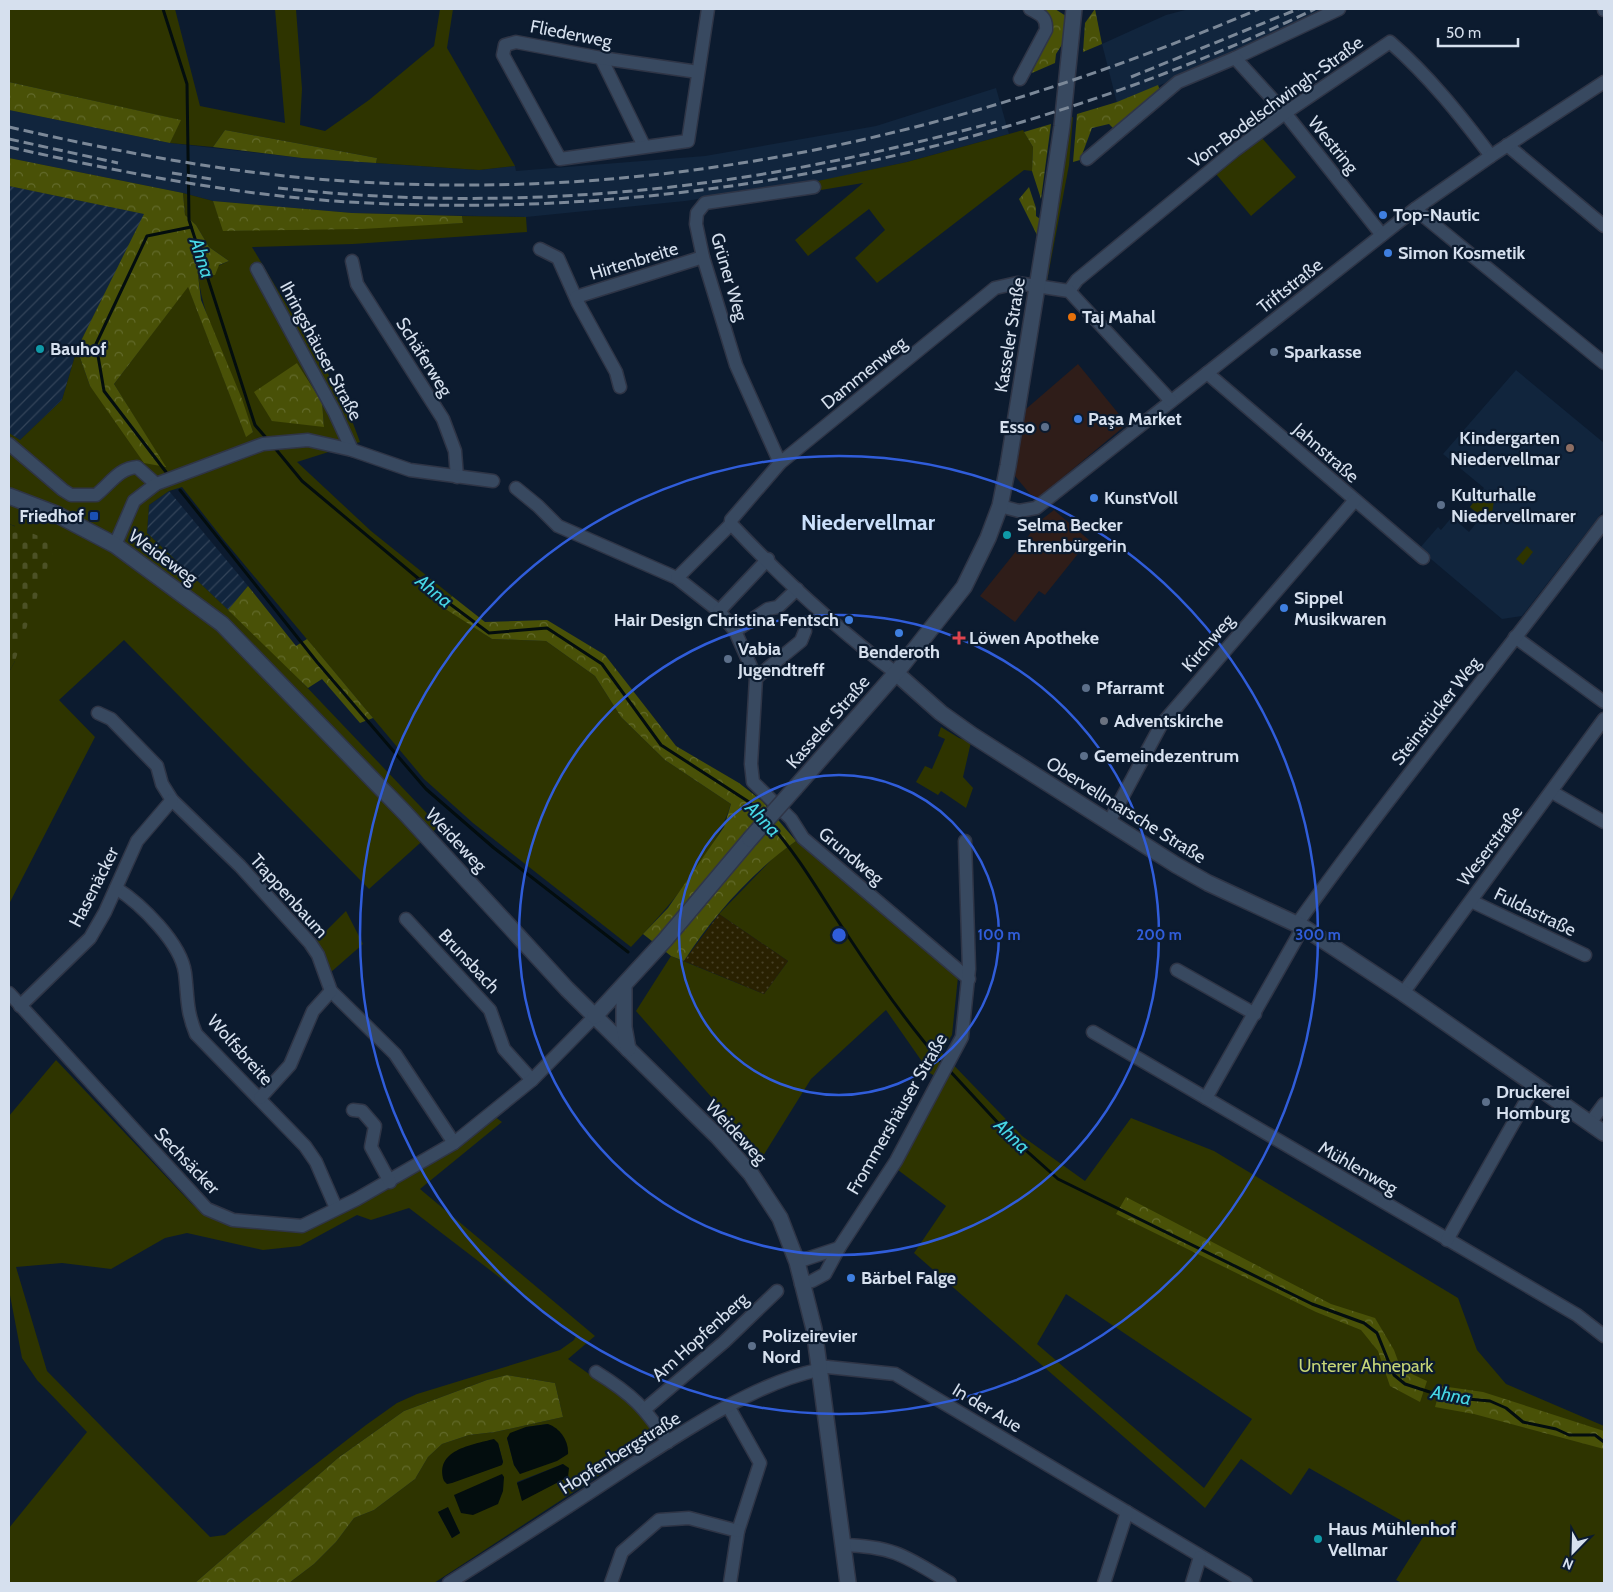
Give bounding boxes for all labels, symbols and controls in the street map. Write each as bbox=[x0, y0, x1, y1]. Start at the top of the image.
street label: Fliederweg bbox=[528, 15, 615, 53]
scale bar bbox=[1438, 15, 1518, 47]
text: 50 m bbox=[1446, 24, 1481, 42]
street label: Von-Bodelschwingh-Straße bbox=[1185, 31, 1367, 173]
street label: Westring bbox=[1303, 112, 1363, 179]
place label: Top-Nautic bbox=[1393, 204, 1480, 226]
marker: Top-Nautic bbox=[1377, 209, 1389, 221]
street label: Grüner Weg bbox=[706, 230, 752, 325]
water label: Ahna bbox=[185, 234, 219, 281]
street label: Hirtenbreite bbox=[587, 237, 681, 285]
place label: Simon Kosmetik bbox=[1398, 242, 1525, 264]
marker: Simon Kosmetik bbox=[1382, 247, 1394, 259]
street label: Triftstraße bbox=[1253, 254, 1327, 318]
street label: Kasseler Straße bbox=[990, 276, 1030, 394]
street label: Ihringshäuser Straße bbox=[275, 278, 367, 424]
place label: Taj Mahal bbox=[1082, 306, 1156, 328]
marker: Taj Mahal bbox=[1066, 311, 1078, 323]
street label: Schäferweg bbox=[391, 314, 457, 401]
street label: Dammenweg bbox=[817, 331, 912, 414]
place label: Bauhof bbox=[50, 338, 106, 360]
place label: Sparkasse bbox=[1284, 341, 1362, 363]
marker: Bauhof bbox=[34, 343, 46, 355]
marker: Sparkasse bbox=[1268, 346, 1280, 358]
place label: Paşa Market bbox=[1088, 408, 1182, 430]
marker: Paşa Market bbox=[1072, 413, 1084, 425]
place label: Esso bbox=[999, 416, 1035, 438]
street label: Jahnstraße bbox=[1288, 418, 1363, 488]
marker: Esso bbox=[1039, 421, 1051, 433]
place label: Kindergarten Niedervellmar bbox=[1450, 427, 1560, 470]
marker: Kindergarten Niedervellmar bbox=[1564, 442, 1576, 454]
place label: Kulturhalle Niedervellmarer bbox=[1451, 484, 1576, 527]
place label: KunstVoll bbox=[1104, 487, 1178, 509]
marker: KunstVoll bbox=[1088, 492, 1100, 504]
marker: Kulturhalle Niedervellmarer bbox=[1435, 499, 1447, 511]
place label: Friedhof bbox=[19, 505, 84, 527]
district label: Niedervellmar bbox=[801, 509, 936, 536]
marker: Friedhof bbox=[88, 510, 100, 522]
place label: Selma Becker Ehrenbürgerin bbox=[1017, 514, 1127, 557]
street label: Weideweg bbox=[124, 525, 203, 590]
marker: Selma Becker Ehrenbürgerin bbox=[1001, 529, 1013, 541]
water label: Ahna bbox=[410, 569, 457, 613]
place label: Sippel Musikwaren bbox=[1294, 587, 1386, 630]
marker: Sippel Musikwaren bbox=[1278, 602, 1290, 614]
place label: Hair Design Christina Fentsch bbox=[614, 609, 839, 631]
street label: Kirchweg bbox=[1177, 609, 1240, 676]
marker: Hair Design Christina Fentsch bbox=[843, 614, 855, 626]
marker: Benderoth bbox=[893, 627, 905, 639]
place label: Löwen Apotheke bbox=[969, 627, 1099, 649]
marker: Löwen Apotheke bbox=[953, 632, 965, 644]
place label: Vabia Jugendtreff bbox=[737, 638, 825, 681]
place label: Benderoth bbox=[858, 641, 940, 663]
street label: Steinstücker Weg bbox=[1387, 652, 1486, 770]
marker: Vabia Jugendtreff bbox=[722, 653, 734, 665]
street label: Kasseler Straße bbox=[782, 671, 874, 773]
place label: Pfarramt bbox=[1096, 677, 1164, 699]
marker: Pfarramt bbox=[1080, 682, 1092, 694]
place label: Adventskirche bbox=[1114, 710, 1223, 732]
marker: Adventskirche bbox=[1098, 715, 1110, 727]
place label: Gemeindezentrum bbox=[1094, 745, 1239, 767]
marker: Gemeindezentrum bbox=[1078, 750, 1090, 762]
street label: Obervellmarsche Straße bbox=[1042, 752, 1210, 868]
water label: Ahna bbox=[740, 796, 785, 842]
street label: Weserstraße bbox=[1453, 801, 1527, 891]
street label: Weideweg bbox=[421, 803, 492, 877]
street label: Grundweg bbox=[814, 822, 889, 890]
street label: Hasenäcker bbox=[64, 843, 124, 931]
street label: Trappenbaum bbox=[246, 849, 332, 943]
street label: Fuldastraße bbox=[1491, 883, 1579, 941]
street label: Brunsbach bbox=[434, 924, 504, 998]
centre of rings bbox=[830, 926, 848, 944]
text: 100 m bbox=[977, 926, 1021, 944]
text: 200 m bbox=[1136, 926, 1182, 944]
text: 300 m bbox=[1295, 926, 1341, 944]
street label: Wolfsbreite bbox=[203, 1010, 277, 1090]
street label: Frommershäuser Straße bbox=[842, 1030, 952, 1198]
place label: Druckerei Homburg bbox=[1496, 1081, 1570, 1124]
street label: Weideweg bbox=[701, 1095, 772, 1169]
marker: Druckerei Homburg bbox=[1480, 1096, 1492, 1108]
water label: Ahna bbox=[989, 1113, 1035, 1158]
street label: Sechsäcker bbox=[150, 1123, 224, 1199]
street label: Mühlenweg bbox=[1314, 1136, 1403, 1200]
place label: Bärbel Falge bbox=[861, 1267, 956, 1289]
marker: Bärbel Falge bbox=[845, 1272, 857, 1284]
street label: Am Hopfenberg bbox=[647, 1287, 753, 1386]
place label: Polizeirevier Nord bbox=[762, 1325, 857, 1368]
marker: Polizeirevier Nord bbox=[746, 1340, 758, 1352]
park label: Unterer Ahnepark bbox=[1299, 1355, 1434, 1377]
street label: In der Aue bbox=[948, 1379, 1026, 1437]
water label: Ahna bbox=[1428, 1380, 1473, 1410]
street label: Hopfenbergstraße bbox=[556, 1407, 684, 1499]
place label: Haus Mühlenhof Vellmar bbox=[1328, 1518, 1456, 1561]
north arrow bbox=[1548, 1527, 1598, 1577]
marker: Haus Mühlenhof Vellmar bbox=[1312, 1533, 1324, 1545]
text: N bbox=[1560, 1554, 1576, 1574]

